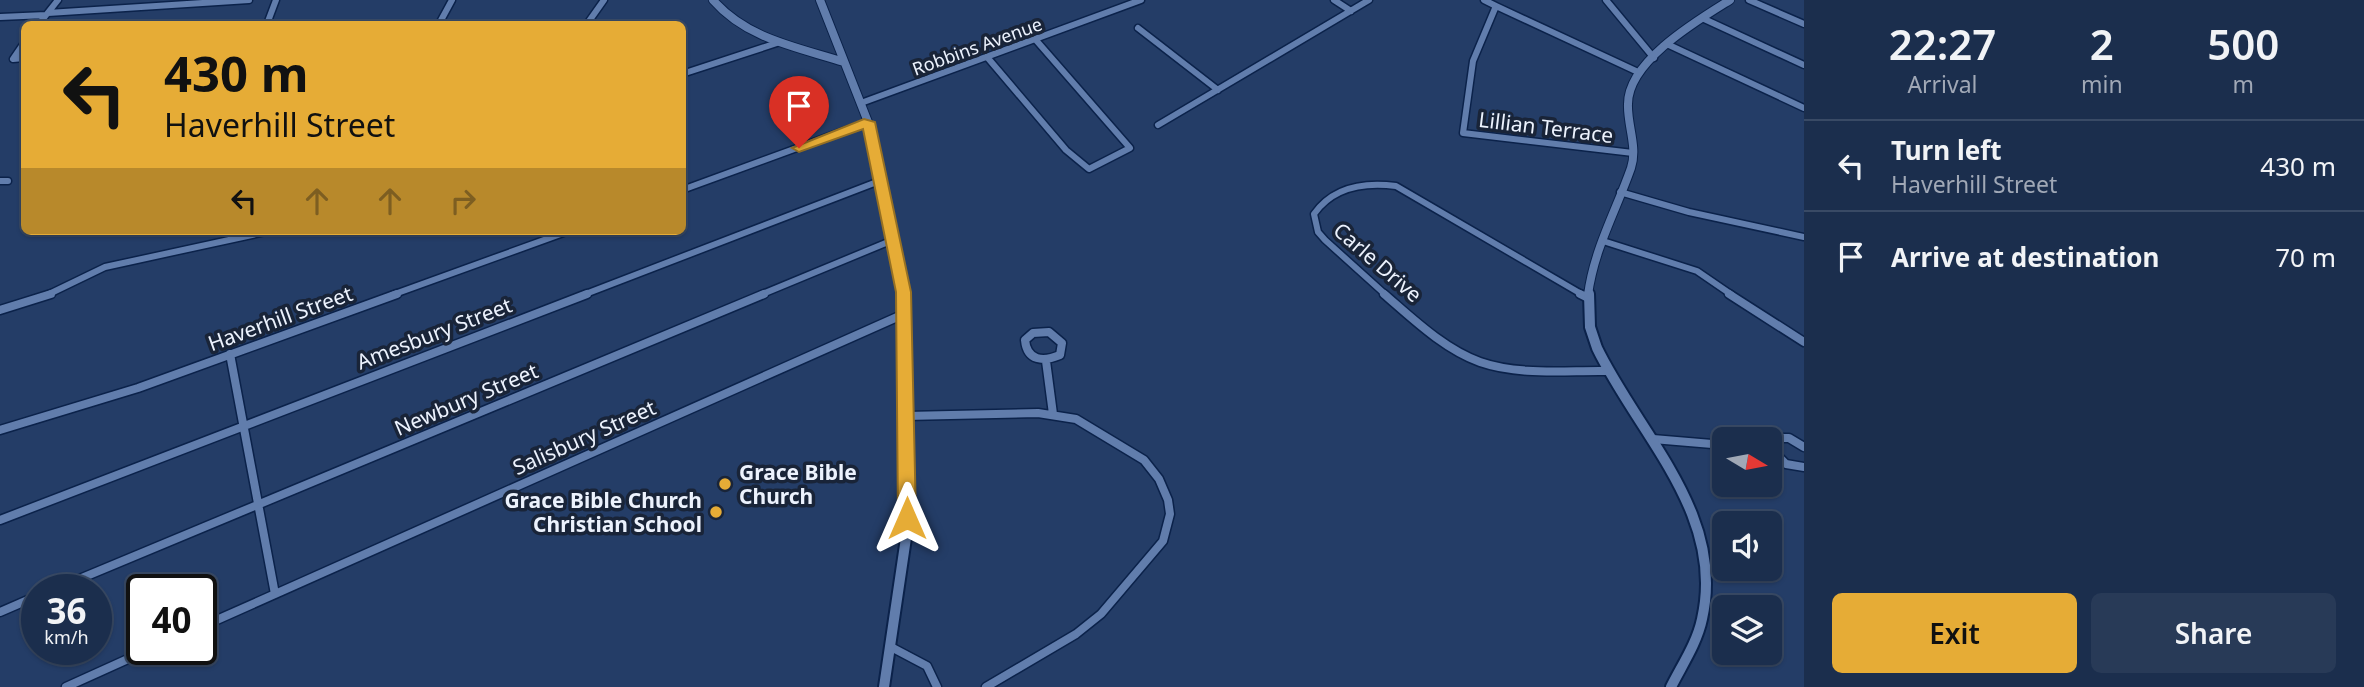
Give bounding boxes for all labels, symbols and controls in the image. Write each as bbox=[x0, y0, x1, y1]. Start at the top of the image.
street label: Robbins Avenue bbox=[909, 11, 1045, 81]
text: 22:27 bbox=[1889, 15, 1996, 72]
text: 2 bbox=[2090, 15, 2114, 72]
text: 500 bbox=[2207, 15, 2279, 72]
text: 430 m bbox=[164, 40, 309, 106]
icon: left bbox=[49, 49, 140, 140]
text: Arrival bbox=[1907, 68, 1978, 100]
text: min bbox=[2081, 68, 2123, 100]
text: m bbox=[2233, 68, 2254, 100]
pin bbox=[769, 76, 829, 148]
icon: arrive bbox=[780, 87, 818, 125]
text: Haverhill Street bbox=[164, 103, 395, 146]
street label: Lillian Terrace bbox=[1477, 105, 1615, 149]
text: Turn left bbox=[1891, 132, 2002, 168]
icon: left bbox=[1832, 147, 1870, 185]
text: 430 m bbox=[2260, 148, 2336, 184]
text: Haverhill Street bbox=[1891, 168, 2057, 200]
icon: left bbox=[225, 182, 263, 220]
icon: ahead bbox=[298, 182, 336, 220]
icon: ahead bbox=[371, 182, 409, 220]
icon: right bbox=[444, 182, 482, 220]
street label: Carle Drive bbox=[1328, 216, 1428, 308]
icon: arrive bbox=[1832, 238, 1870, 276]
text: Arrive at destination bbox=[1891, 239, 2160, 275]
text: 70 m bbox=[2275, 239, 2336, 275]
street label: Haverhill Street bbox=[204, 279, 357, 357]
street label: Amesbury Street bbox=[352, 290, 516, 376]
street label: Newbury Street bbox=[390, 356, 542, 442]
street label: Salisbury Street bbox=[508, 393, 660, 481]
north arrow bbox=[1712, 427, 1782, 497]
map controls bbox=[1712, 427, 1782, 665]
place label: Grace Bible Church bbox=[739, 458, 857, 510]
marker: Grace Bible Church bbox=[717, 476, 733, 492]
position arrow bbox=[870, 481, 944, 555]
place label: Grace Bible Church Christian School bbox=[504, 486, 702, 538]
marker: Grace Bible Church Christian School bbox=[708, 504, 724, 520]
button: sound bbox=[1712, 511, 1782, 581]
speed limit sign: 40 bbox=[126, 574, 217, 665]
text: 36 bbox=[46, 587, 87, 634]
button: Exit bbox=[1832, 593, 2077, 673]
button: Share bbox=[2091, 593, 2336, 673]
button: layers bbox=[1712, 595, 1782, 665]
text: km/h bbox=[44, 625, 89, 649]

